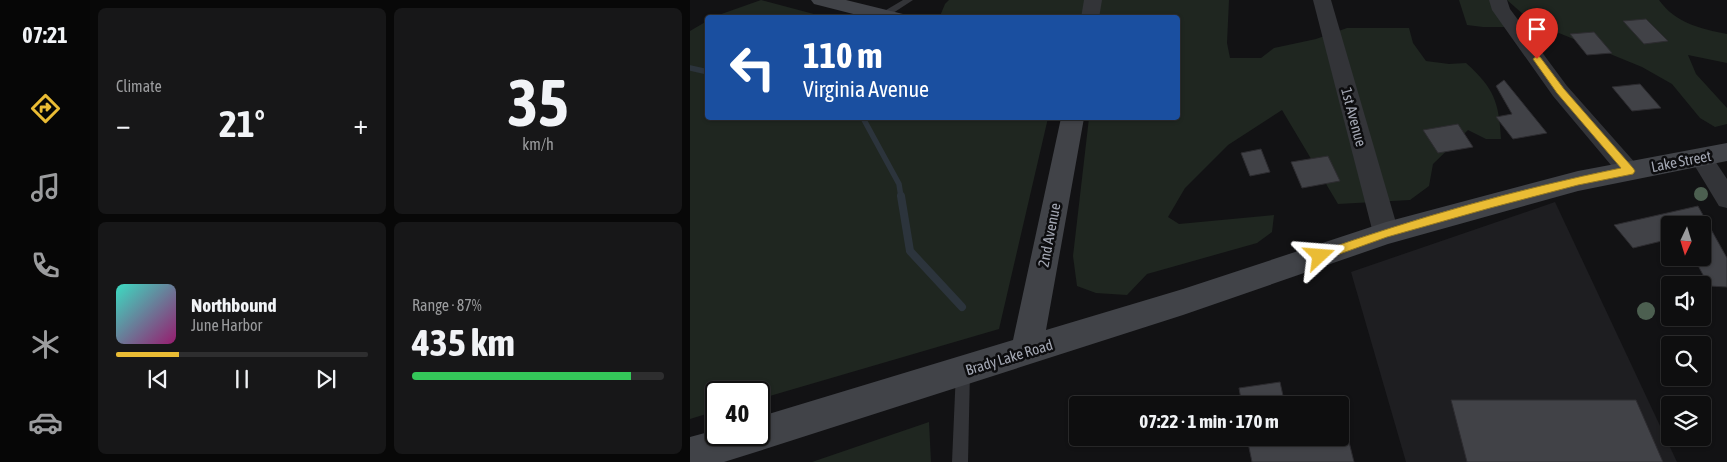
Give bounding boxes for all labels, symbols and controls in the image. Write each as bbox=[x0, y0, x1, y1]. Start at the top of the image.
pin bbox=[1516, 8, 1558, 59]
icon: arrive bbox=[1523, 15, 1551, 43]
text: 07:21 bbox=[22, 22, 68, 48]
icon: left bbox=[720, 35, 785, 100]
text: 110 m bbox=[803, 35, 882, 75]
text: 35 bbox=[507, 65, 569, 140]
text: Virginia Avenue bbox=[803, 76, 929, 102]
text: Climate bbox=[116, 77, 162, 95]
street label: 1st Avenue bbox=[1338, 86, 1370, 148]
icon: directions bbox=[28, 91, 63, 126]
text: 21° bbox=[219, 102, 265, 145]
text: − bbox=[116, 108, 131, 140]
text: + bbox=[353, 108, 368, 140]
text: km/h bbox=[522, 135, 554, 153]
street label: Lake Street bbox=[1650, 147, 1712, 175]
icon: music bbox=[28, 170, 63, 205]
street label: 2nd Avenue bbox=[1034, 201, 1064, 269]
north arrow bbox=[1661, 216, 1711, 266]
map controls bbox=[1661, 216, 1711, 446]
position arrow bbox=[1293, 229, 1345, 281]
icon: phone bbox=[28, 248, 63, 283]
button: sound bbox=[1661, 276, 1711, 326]
text: Northbound bbox=[191, 294, 277, 316]
text: Range · 87% bbox=[412, 296, 482, 314]
text: June Harbor bbox=[191, 316, 262, 334]
text: 435 km bbox=[412, 321, 515, 364]
icon: climate bbox=[28, 327, 63, 362]
street label: Brady Lake Road bbox=[963, 336, 1055, 378]
button: search bbox=[1661, 336, 1711, 386]
icon: previous bbox=[144, 365, 172, 393]
icon: pause bbox=[228, 365, 256, 393]
icon: next bbox=[312, 365, 340, 393]
speed limit sign: 40 bbox=[705, 381, 770, 446]
button: layers bbox=[1661, 396, 1711, 446]
icon: car bbox=[28, 405, 63, 440]
text: 07:22 · 1 min · 170 m bbox=[1139, 410, 1279, 432]

